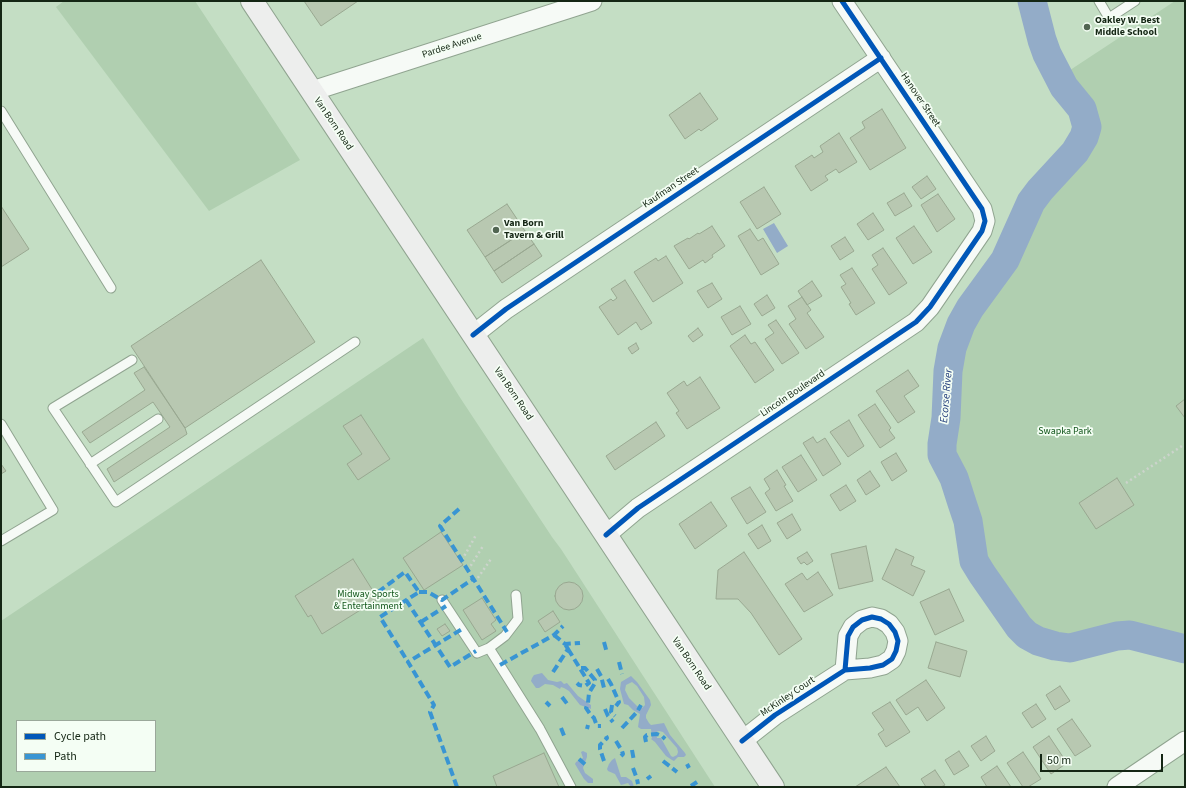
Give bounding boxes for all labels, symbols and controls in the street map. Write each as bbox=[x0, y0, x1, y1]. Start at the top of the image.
place label: Oakley W. Best Middle School bbox=[1095, 15, 1160, 38]
marker: Oakley W. Best Middle School bbox=[1082, 22, 1092, 32]
street label: Pardee Avenue bbox=[421, 31, 483, 61]
street label: Hanover Street bbox=[898, 71, 942, 129]
street label: Van Born Road bbox=[311, 95, 355, 153]
street label: Kaufman Street bbox=[641, 165, 701, 211]
place label: Van Born Tavern & Grill bbox=[504, 218, 564, 242]
marker: Van Born Tavern & Grill bbox=[491, 225, 501, 235]
street label: Van Born Road bbox=[491, 365, 535, 423]
street label: Lincoln Boulevard bbox=[758, 368, 828, 420]
water label: Ecorse River bbox=[938, 368, 956, 424]
park label: Swapka Park bbox=[1038, 426, 1092, 438]
park label: Midway Sports & Entertainment bbox=[334, 589, 402, 612]
street label: Van Born Road bbox=[669, 635, 713, 693]
street label: McKinley Court bbox=[758, 674, 818, 720]
legend bbox=[16, 720, 156, 772]
text: Cycle path bbox=[54, 728, 106, 745]
scale bar bbox=[1042, 746, 1165, 772]
text: Path bbox=[54, 748, 77, 765]
text: 50 m bbox=[1047, 752, 1071, 769]

